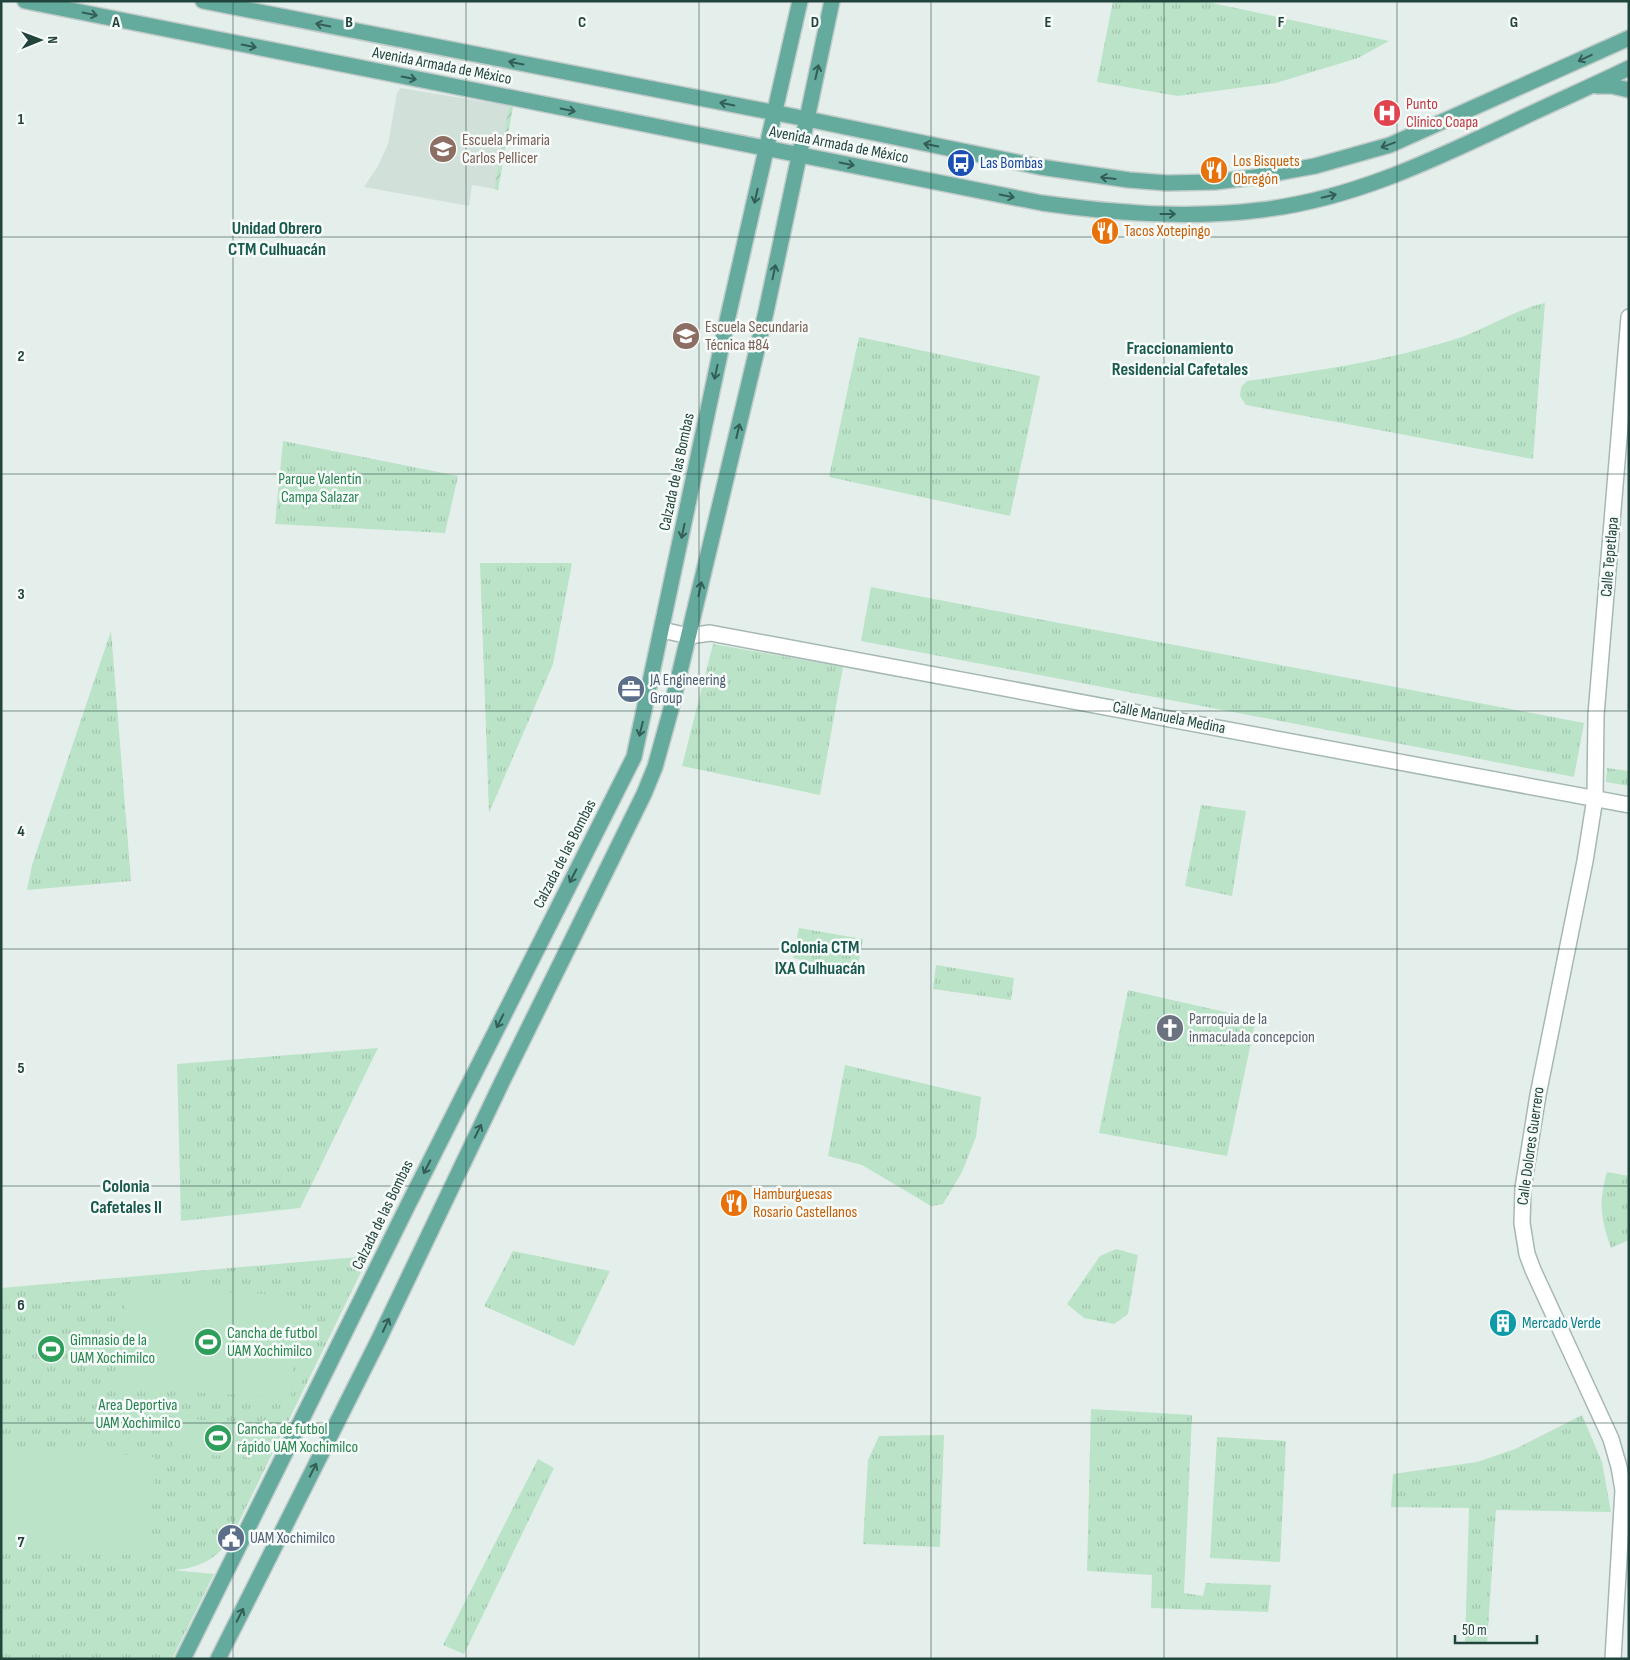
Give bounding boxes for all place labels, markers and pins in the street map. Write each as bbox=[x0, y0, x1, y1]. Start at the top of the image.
place label: Punto Clínico Coapa bbox=[1406, 95, 1478, 132]
hospital icon: Punto Clínico Coapa bbox=[1372, 98, 1402, 128]
place label: Escuela Primaria Carlos Pellicer bbox=[462, 131, 550, 168]
school or university icon: Escuela Primaria Carlos Pellicer bbox=[428, 134, 458, 164]
bus stop icon: Las Bombas bbox=[946, 148, 976, 178]
place label: Los Bisquets Obregón bbox=[1233, 152, 1300, 189]
place label: Las Bombas bbox=[980, 154, 1043, 173]
restaurant icon: Los Bisquets Obregón bbox=[1199, 155, 1229, 185]
restaurant icon: Tacos Xotepingo bbox=[1090, 216, 1120, 246]
place label: Tacos Xotepingo bbox=[1124, 222, 1210, 241]
place label: Escuela Secundaria Técnica #84 bbox=[705, 318, 808, 355]
school or university icon: Escuela Secundaria Técnica #84 bbox=[671, 321, 701, 351]
place label: JA Engineering Group bbox=[649, 671, 726, 708]
office icon: JA Engineering Group bbox=[616, 674, 646, 704]
place label: Parroquia de la inmaculada concepcion bbox=[1189, 1010, 1315, 1047]
church icon: Parroquia de la inmaculada concepcion bbox=[1155, 1013, 1185, 1043]
place label: Hamburguesas Rosario Castellanos bbox=[753, 1185, 858, 1222]
restaurant icon: Hamburguesas Rosario Castellanos bbox=[719, 1188, 749, 1218]
building icon: Mercado Verde bbox=[1488, 1308, 1518, 1338]
place label: Mercado Verde bbox=[1522, 1314, 1601, 1333]
place label: Cancha de futbol UAM Xochimilco bbox=[227, 1324, 318, 1361]
sports icon: Cancha de futbol UAM Xochimilco bbox=[193, 1327, 223, 1357]
place label: Gimnasio de la UAM Xochimilco bbox=[70, 1331, 155, 1368]
sports icon: Gimnasio de la UAM Xochimilco bbox=[36, 1334, 66, 1364]
place label: Cancha de futbol rápido UAM Xochimilco bbox=[237, 1420, 358, 1457]
sports icon: Cancha de futbol rápido UAM Xochimilco bbox=[203, 1423, 233, 1453]
public building icon: UAM Xochimilco bbox=[216, 1523, 246, 1553]
place label: UAM Xochimilco bbox=[250, 1529, 335, 1548]

